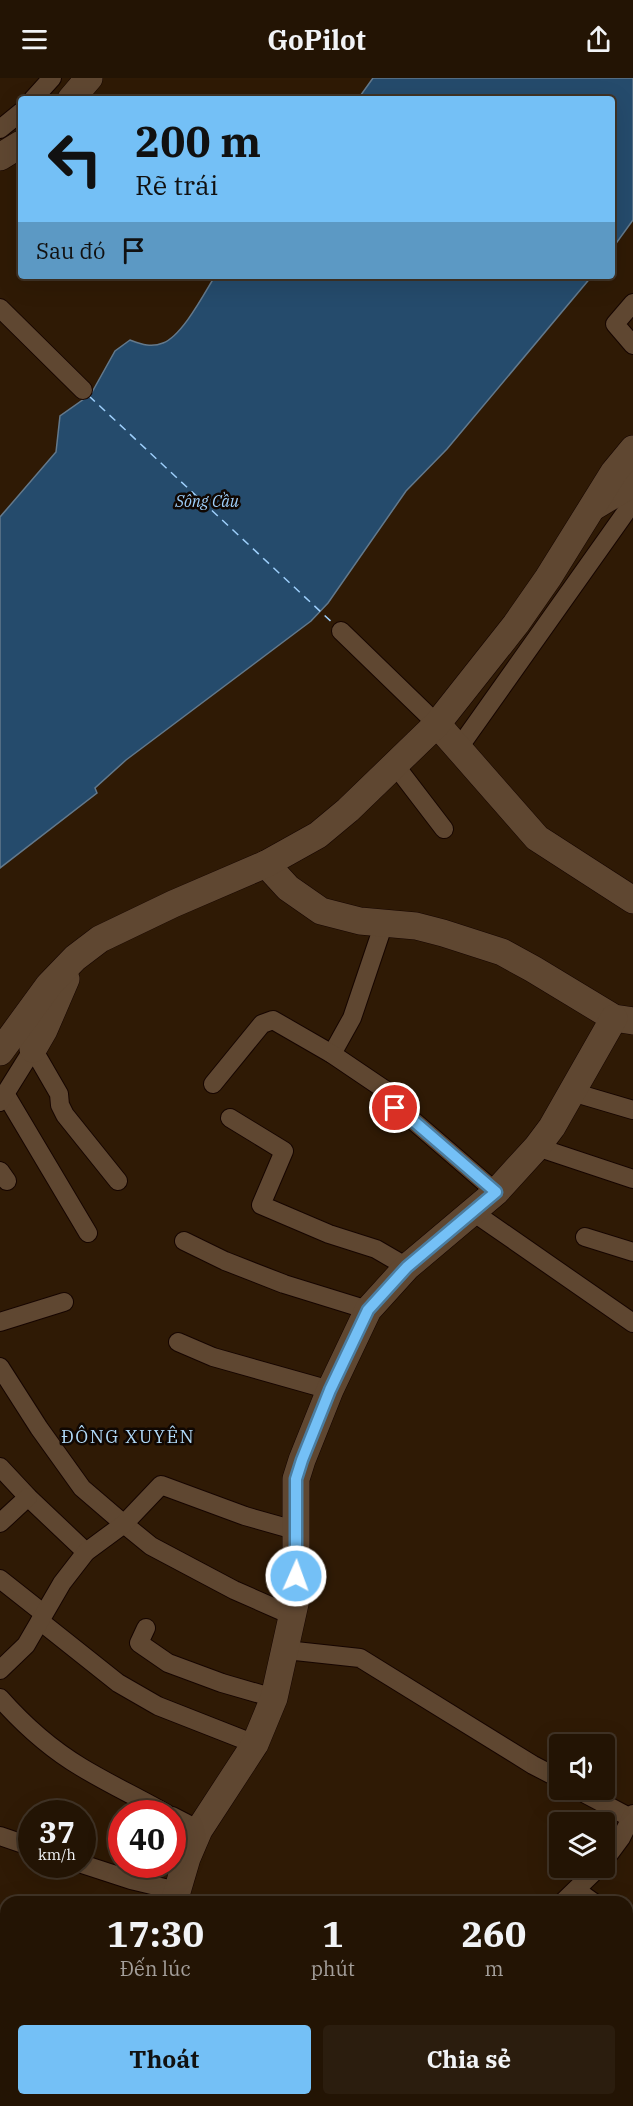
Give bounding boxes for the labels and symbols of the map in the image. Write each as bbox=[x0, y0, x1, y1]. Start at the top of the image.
water label: Sông Cầu bbox=[174, 491, 239, 511]
pin bbox=[369, 1082, 420, 1133]
district label: ĐÔNG XUYÊN bbox=[61, 1425, 195, 1448]
position arrow bbox=[264, 1544, 328, 1608]
speed limit sign: 40 bbox=[108, 1800, 186, 1878]

